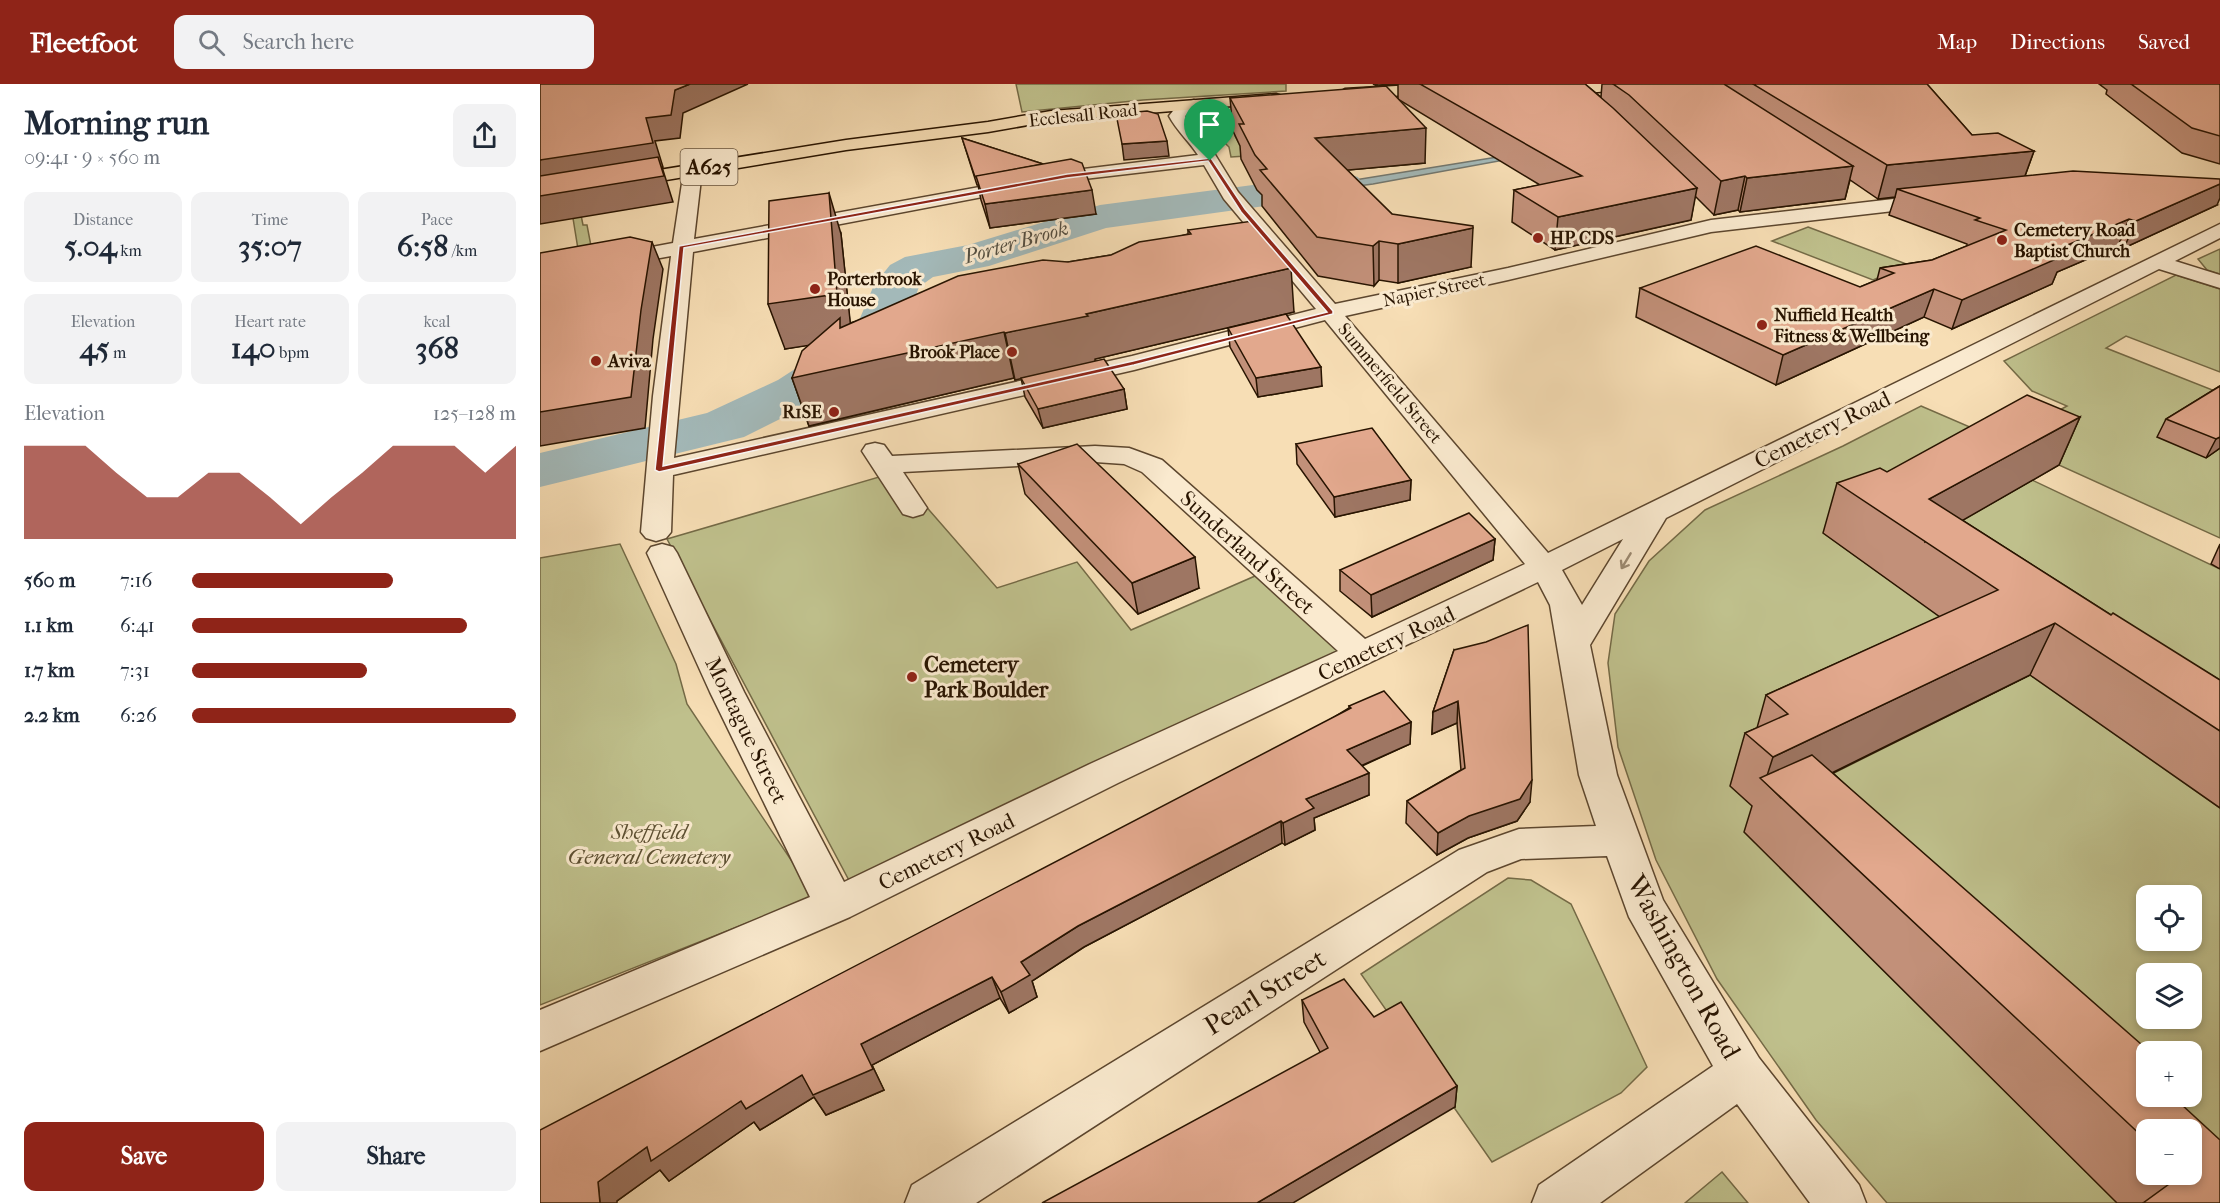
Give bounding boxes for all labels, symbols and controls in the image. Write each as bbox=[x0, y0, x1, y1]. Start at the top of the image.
search box bbox=[174, 15, 594, 69]
text: Fleetfoot bbox=[30, 26, 138, 59]
icon: search bbox=[195, 26, 228, 59]
text: Search here bbox=[243, 29, 354, 55]
text: Map bbox=[1937, 30, 1977, 54]
text: Directions bbox=[2010, 30, 2105, 54]
text: Saved bbox=[2138, 30, 2190, 54]
street label: Ecclesall Road bbox=[1028, 99, 1139, 132]
pin bbox=[1184, 99, 1235, 161]
text: Morning run bbox=[24, 104, 209, 143]
button: share bbox=[453, 104, 516, 167]
icon: arrive bbox=[1193, 108, 1226, 141]
text: 09:41 · 9 × 560 m bbox=[24, 146, 160, 169]
road number: A625 bbox=[680, 149, 738, 185]
text: Distance bbox=[73, 210, 133, 229]
text: Time bbox=[252, 210, 288, 229]
text: Pace bbox=[421, 210, 453, 229]
water label: Porter Brook bbox=[960, 217, 1071, 269]
place label: Cemetery Road Baptist Church bbox=[2014, 220, 2137, 262]
place label: HP CDS bbox=[1550, 228, 1614, 249]
text: 5.04 bbox=[64, 229, 117, 264]
text: 35:07 bbox=[238, 229, 302, 264]
text: 6:58 bbox=[397, 229, 448, 264]
marker: HP CDS bbox=[1531, 231, 1545, 245]
marker: Cemetery Road Baptist Church bbox=[1995, 233, 2009, 247]
text: km bbox=[117, 241, 142, 260]
text: /km bbox=[448, 241, 477, 260]
place label: Porterbrook House bbox=[827, 269, 922, 311]
street label: Napier Street bbox=[1381, 269, 1488, 312]
marker: Porterbrook House bbox=[808, 282, 822, 296]
place label: Nuffield Health Fitness & Wellbeing bbox=[1773, 305, 1931, 347]
text: Elevation bbox=[71, 312, 135, 331]
text: Heart rate bbox=[234, 312, 306, 331]
text: kcal bbox=[424, 312, 450, 331]
marker: Nuffield Health Fitness & Wellbeing bbox=[1755, 318, 1769, 332]
street label: Summerfield Street bbox=[1333, 319, 1446, 448]
text: 45 bbox=[80, 331, 110, 366]
text: 140 bbox=[231, 331, 276, 366]
text: 368 bbox=[415, 331, 459, 366]
place label: Brook Place bbox=[908, 342, 1000, 363]
text: m bbox=[110, 343, 126, 362]
text: bpm bbox=[276, 343, 309, 362]
marker: Brook Place bbox=[1005, 345, 1019, 359]
place label: Aviva bbox=[607, 351, 651, 372]
marker: Aviva bbox=[589, 354, 603, 368]
street label: Cemetery Road bbox=[1750, 385, 1896, 474]
text: Elevation bbox=[24, 402, 105, 425]
text: 125–128 m bbox=[433, 402, 516, 425]
place label: R1SE bbox=[782, 402, 822, 423]
marker: R1SE bbox=[827, 405, 841, 419]
street label: Sunderland Street bbox=[1175, 485, 1320, 620]
one-way arrow bbox=[1620, 552, 1632, 569]
text: 560 m bbox=[24, 569, 75, 592]
text: 7:16 bbox=[120, 569, 152, 592]
street label: Cemetery Road bbox=[1314, 600, 1460, 687]
text: 1.1 km bbox=[24, 614, 73, 637]
text: 6:41 bbox=[120, 614, 155, 637]
place label: Cemetery Park Boulder bbox=[924, 652, 1049, 703]
street label: Montague Street bbox=[699, 653, 793, 808]
text: 1.7 km bbox=[24, 659, 75, 682]
text: 7:31 bbox=[120, 659, 150, 682]
marker: Cemetery Park Boulder bbox=[905, 670, 919, 684]
text: 2.2 km bbox=[24, 704, 80, 727]
text: 6:26 bbox=[120, 704, 157, 727]
street label: Cemetery Road bbox=[874, 807, 1020, 896]
park label: Sheffield General Cemetery bbox=[568, 819, 731, 870]
street label: Washington Road bbox=[1620, 869, 1748, 1065]
map controls bbox=[2136, 885, 2202, 1185]
button: locate bbox=[2136, 885, 2202, 951]
street label: Pearl Street bbox=[1198, 942, 1332, 1042]
button: layers bbox=[2136, 963, 2202, 1029]
button: + bbox=[2136, 1041, 2202, 1107]
button: − bbox=[2136, 1119, 2202, 1185]
button: Save bbox=[24, 1122, 264, 1191]
button: Share bbox=[276, 1122, 516, 1191]

